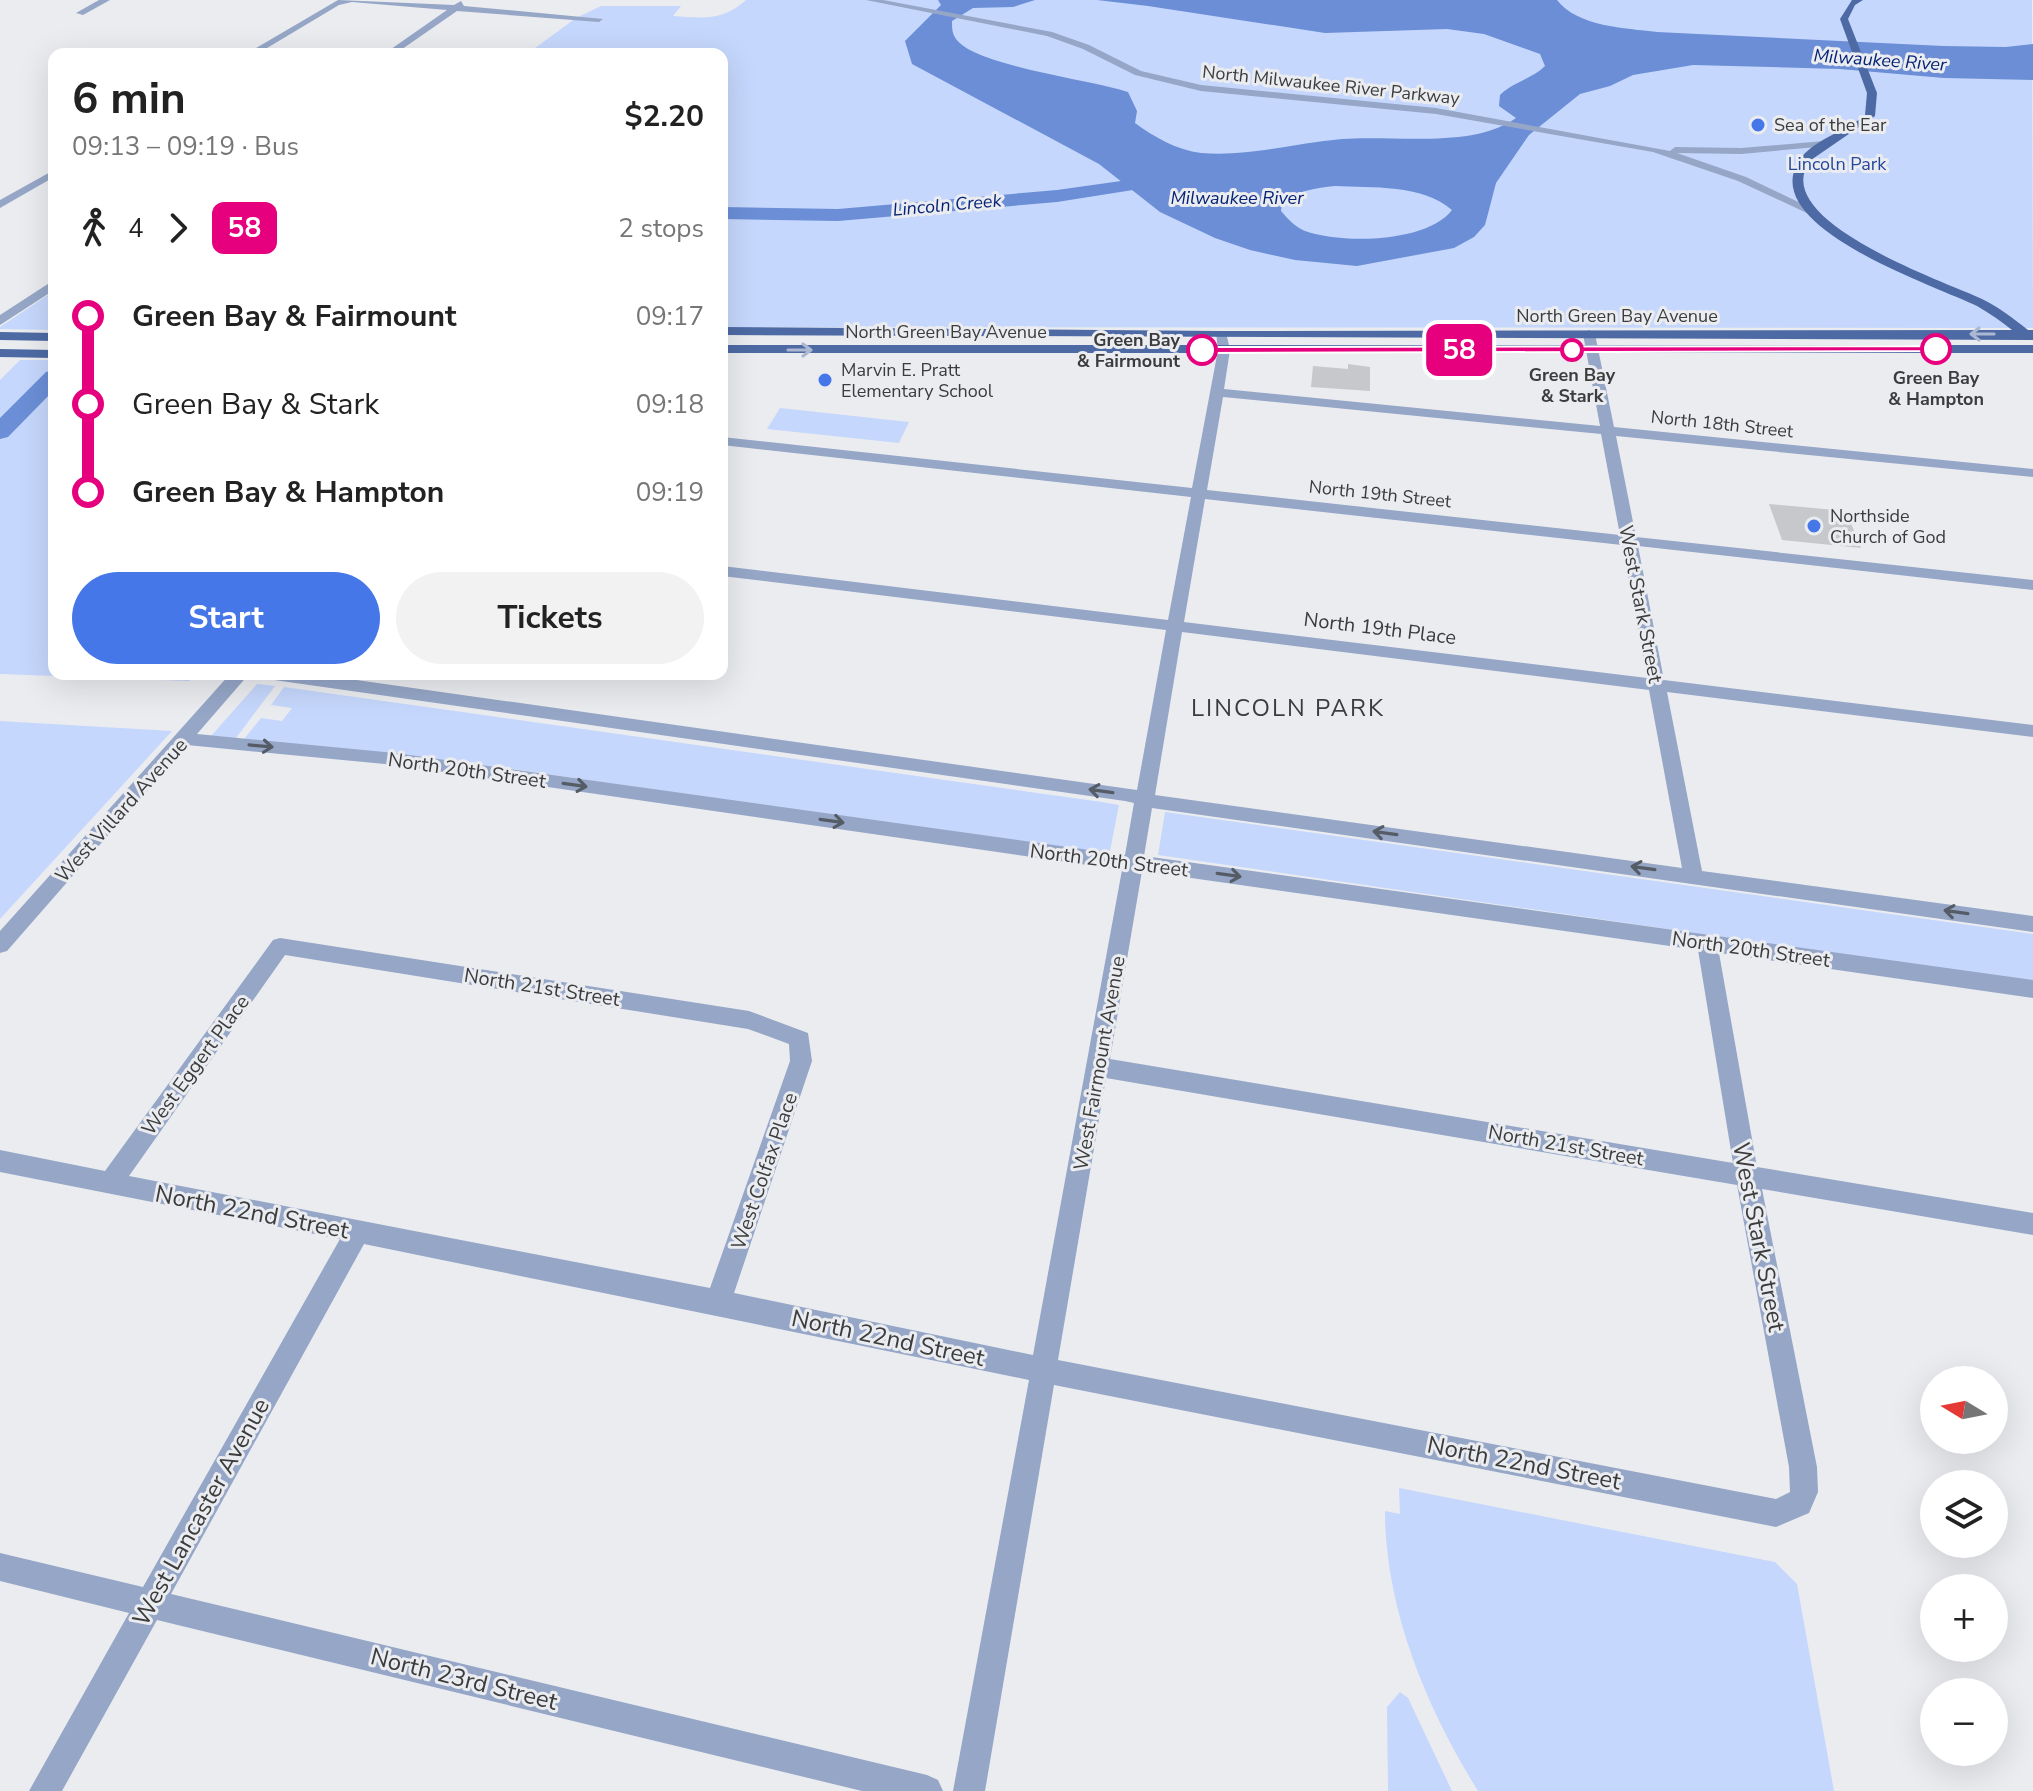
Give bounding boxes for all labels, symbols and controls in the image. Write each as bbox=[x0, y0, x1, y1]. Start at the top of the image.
water label: Milwaukee River bbox=[1813, 43, 1948, 77]
street label: North Milwaukee River Parkway bbox=[1201, 60, 1462, 111]
text: 6 min bbox=[72, 69, 186, 129]
text: $2.20 bbox=[625, 96, 704, 137]
place label: Sea of the Ear bbox=[1774, 113, 1887, 137]
marker: Sea of the Ear bbox=[1749, 116, 1767, 134]
text: 09:13 – 09:19 · Bus bbox=[72, 129, 299, 164]
park label: Lincoln Park bbox=[1788, 152, 1887, 176]
water label: Milwaukee River bbox=[1170, 186, 1304, 210]
water label: Lincoln Creek bbox=[892, 188, 1003, 222]
icon: walk bbox=[72, 206, 116, 250]
icon: forward bbox=[156, 206, 200, 250]
text: 58 bbox=[228, 209, 261, 247]
text: 4 bbox=[128, 211, 144, 246]
text: 2 stops bbox=[618, 211, 704, 246]
text: Green Bay & Fairmount bbox=[132, 296, 457, 337]
text: 09:17 bbox=[636, 299, 704, 334]
street label: North Green Bay Avenue bbox=[1516, 304, 1718, 328]
street label: North Green Bay Avenue bbox=[845, 320, 1047, 344]
line badge: 58 bbox=[1423, 324, 1495, 376]
one-way arrow bbox=[1969, 326, 1996, 342]
place label: Green Bay & Fairmount bbox=[1077, 328, 1181, 373]
text: 58 bbox=[1442, 331, 1476, 369]
marker: Green Bay & Hampton bbox=[1921, 334, 1951, 364]
marker: Green Bay & Fairmount bbox=[1187, 335, 1217, 365]
marker: Green Bay & Stark bbox=[1561, 339, 1583, 361]
one-way arrow bbox=[786, 342, 813, 358]
place label: Marvin E. Pratt Elementary School bbox=[841, 358, 994, 403]
place label: Green Bay & Stark bbox=[1529, 363, 1616, 408]
place label: Green Bay & Hampton bbox=[1888, 366, 1984, 411]
marker: Marvin E. Pratt Elementary School bbox=[816, 371, 834, 389]
text: Green Bay & Stark bbox=[132, 384, 379, 425]
text: 09:18 bbox=[636, 387, 704, 422]
street label: North 18th Street bbox=[1650, 405, 1795, 443]
text: Green Bay & Hampton bbox=[132, 472, 444, 513]
text: 09:19 bbox=[636, 475, 704, 510]
street label: North 19th Street bbox=[1308, 475, 1453, 513]
place label: Northside Church of God bbox=[1830, 504, 1946, 549]
marker: Northside Church of God bbox=[1805, 517, 1823, 535]
street label: West Stark Street bbox=[1612, 523, 1669, 686]
button: Start bbox=[72, 572, 380, 664]
button: Tickets bbox=[396, 572, 704, 664]
street label: North 19th Place bbox=[1302, 606, 1458, 651]
district label: LINCOLN PARK bbox=[1191, 692, 1385, 724]
street label: West Villard Avenue bbox=[49, 732, 194, 888]
one-way arrow bbox=[247, 739, 274, 754]
street label: North 20th Street bbox=[386, 746, 549, 795]
one-way arrow bbox=[562, 778, 587, 793]
one-way arrow bbox=[1088, 783, 1115, 798]
one-way arrow bbox=[819, 814, 844, 829]
one-way arrow bbox=[1373, 825, 1398, 840]
street label: North 20th Street bbox=[1028, 837, 1191, 884]
one-way arrow bbox=[1631, 860, 1656, 875]
one-way arrow bbox=[1215, 868, 1241, 883]
one-way arrow bbox=[1944, 904, 1969, 919]
street label: North 20th Street bbox=[1670, 925, 1833, 974]
street label: West Fairmount Avenue bbox=[1067, 954, 1132, 1172]
street label: North 21st Street bbox=[462, 962, 623, 1013]
street label: West Eggert Place bbox=[135, 990, 256, 1141]
street label: West Colfax Place bbox=[725, 1089, 804, 1253]
street label: North 21st Street bbox=[1486, 1119, 1647, 1173]
street label: West Stark Street bbox=[1725, 1140, 1793, 1335]
street label: North 22nd Street bbox=[152, 1178, 352, 1247]
street label: North 22nd Street bbox=[789, 1302, 988, 1374]
north arrow bbox=[1920, 1366, 2008, 1454]
map controls bbox=[1920, 1366, 2008, 1766]
street label: West Lancaster Avenue bbox=[125, 1392, 277, 1632]
street label: North 22nd Street bbox=[1424, 1429, 1624, 1498]
button: layers bbox=[1920, 1470, 2008, 1558]
button: + bbox=[1920, 1574, 2008, 1662]
street label: North 23rd Street bbox=[367, 1640, 561, 1718]
button: − bbox=[1920, 1678, 2008, 1766]

